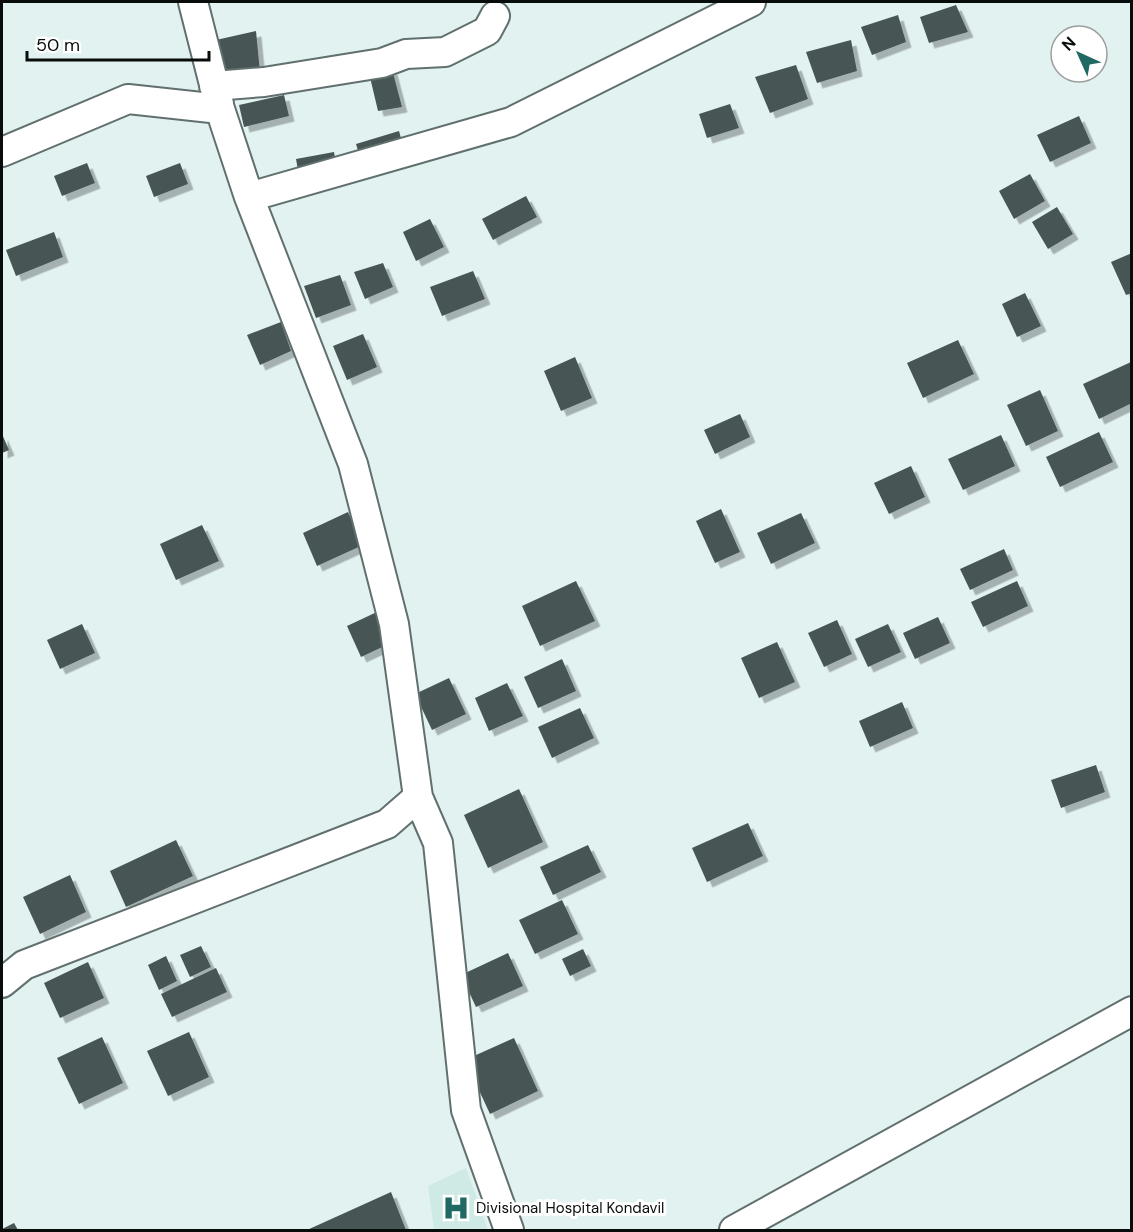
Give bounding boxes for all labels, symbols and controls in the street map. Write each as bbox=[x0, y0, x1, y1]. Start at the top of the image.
scale bar bbox=[27, 24, 208, 62]
north arrow bbox=[1049, 24, 1109, 84]
text: N bbox=[1057, 32, 1080, 55]
text: 50 m bbox=[36, 33, 80, 57]
hospital icon: Divisional Hospital Kondavil bbox=[441, 1193, 471, 1223]
place label: Divisional Hospital Kondavil bbox=[476, 1198, 664, 1218]

